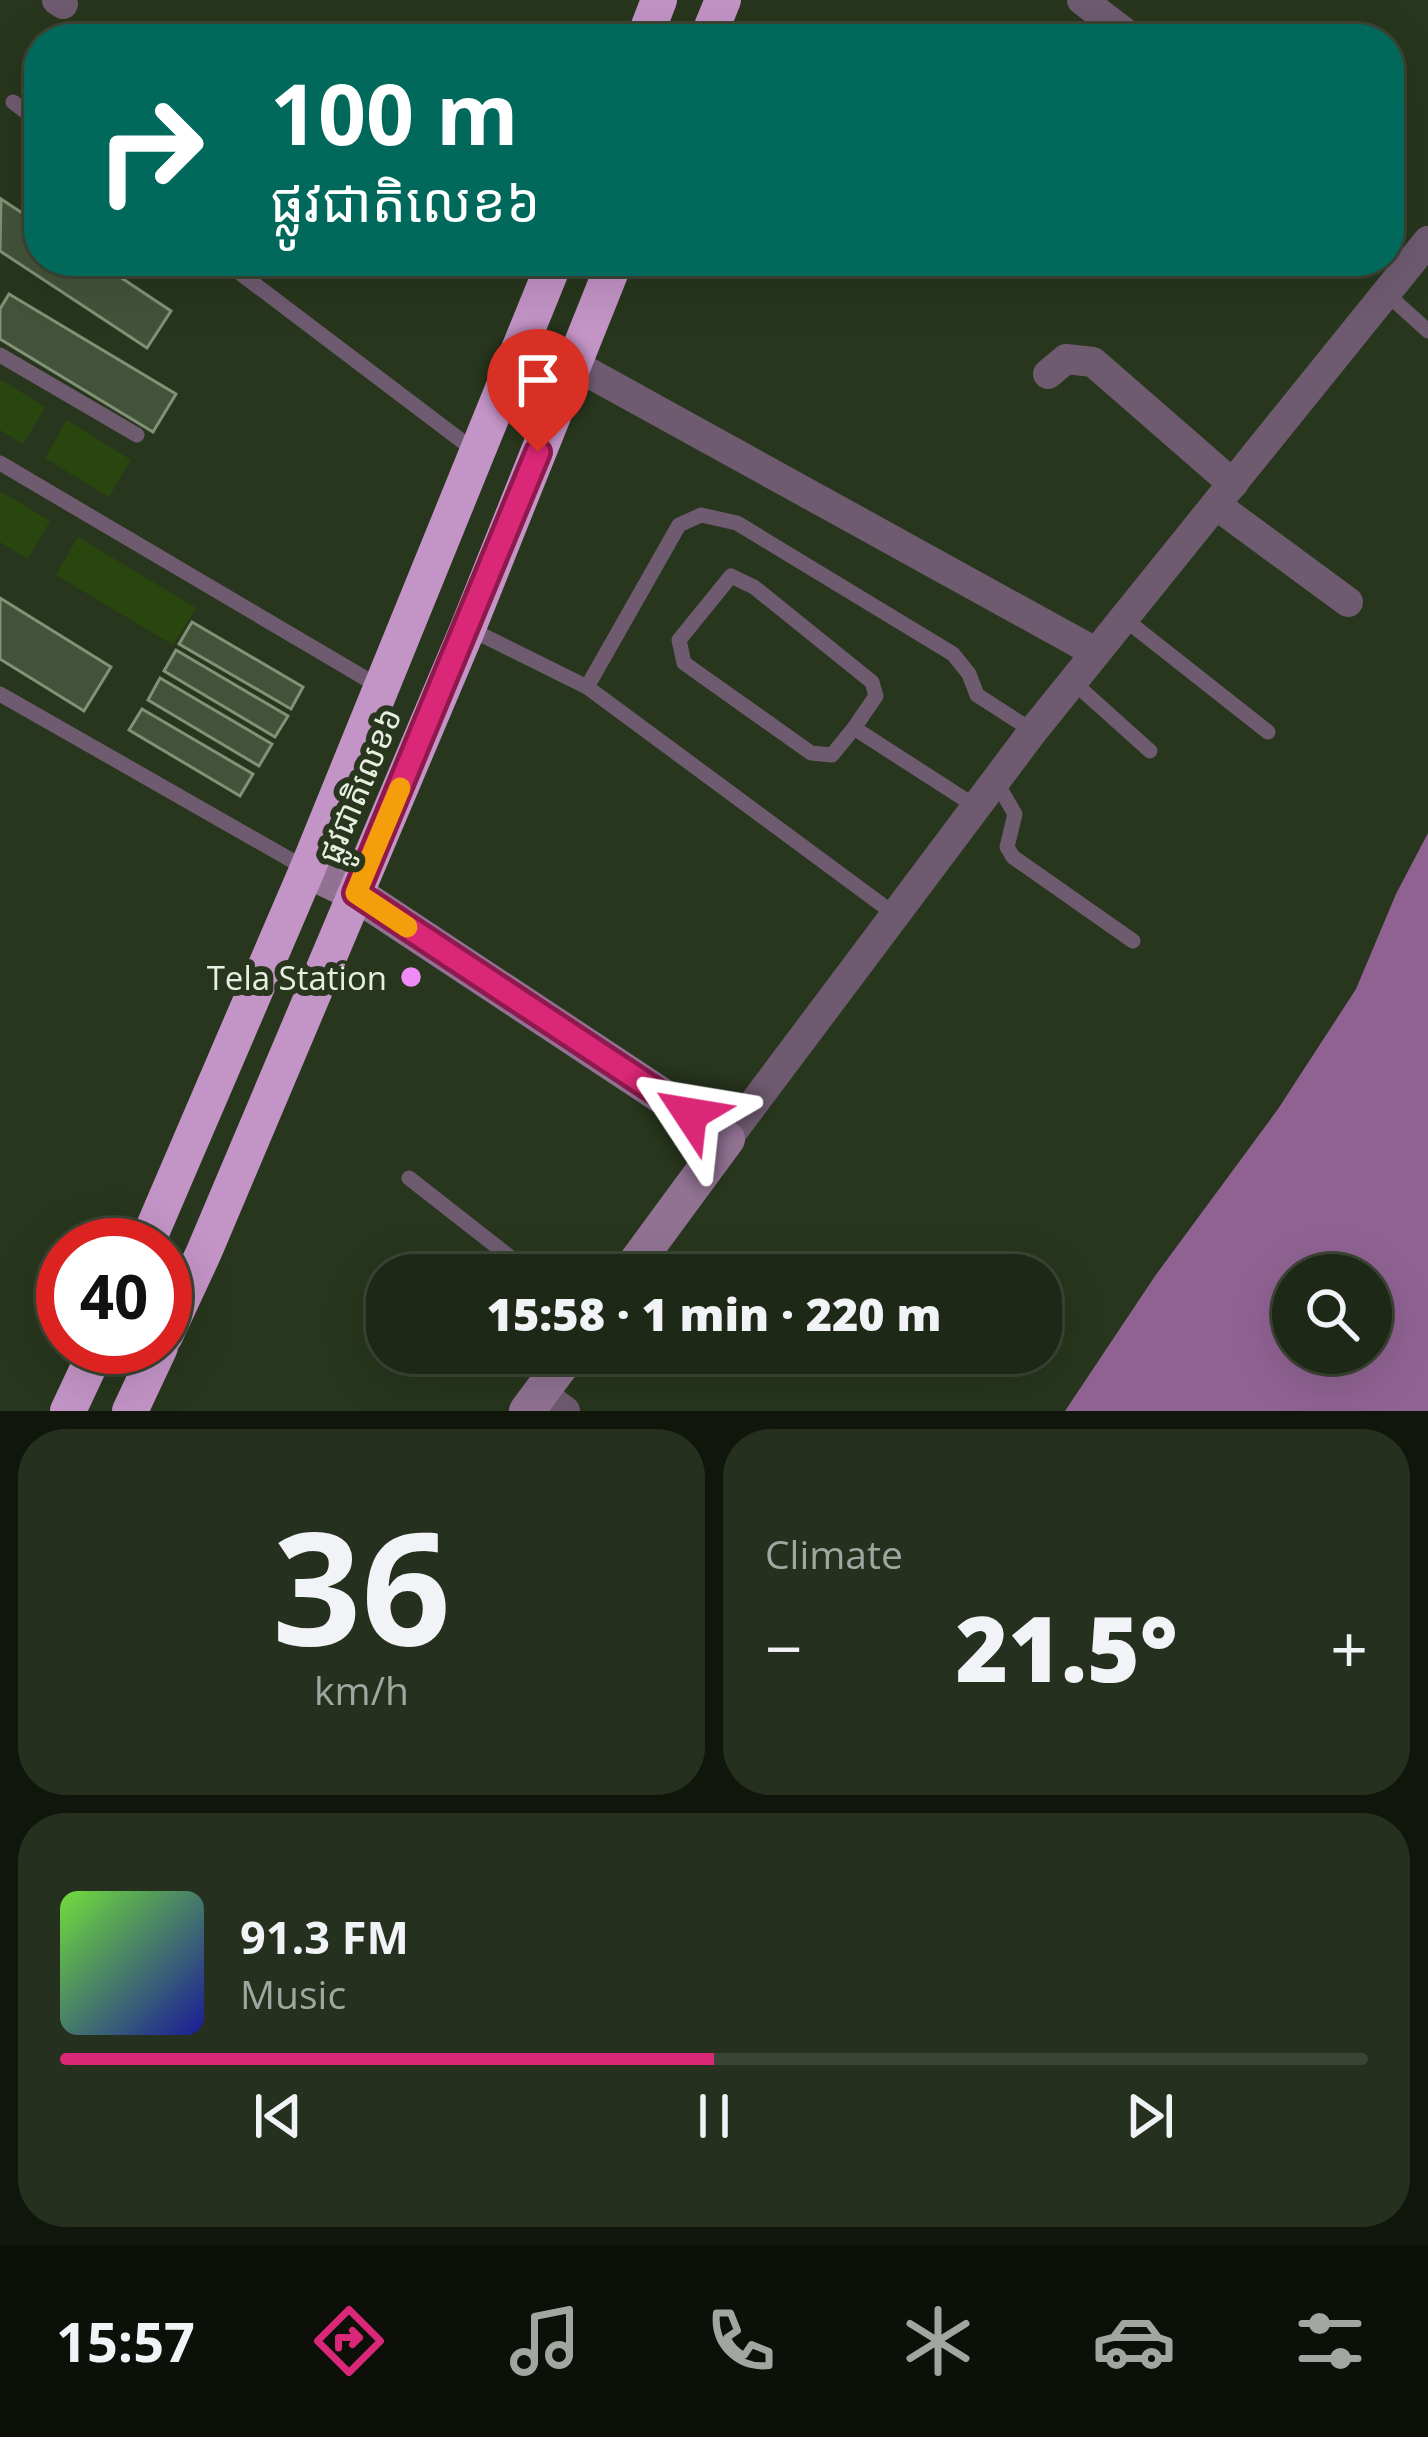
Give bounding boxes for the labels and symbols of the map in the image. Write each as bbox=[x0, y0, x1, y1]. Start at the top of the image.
pin bbox=[487, 329, 589, 452]
street label: ផ្លូវជាតិលេខ៦ bbox=[306, 700, 419, 873]
place label: Tela Station bbox=[207, 955, 387, 1000]
marker: Tela Station bbox=[398, 964, 424, 990]
position arrow bbox=[627, 1051, 753, 1177]
speed limit sign: 40 bbox=[36, 1218, 192, 1374]

